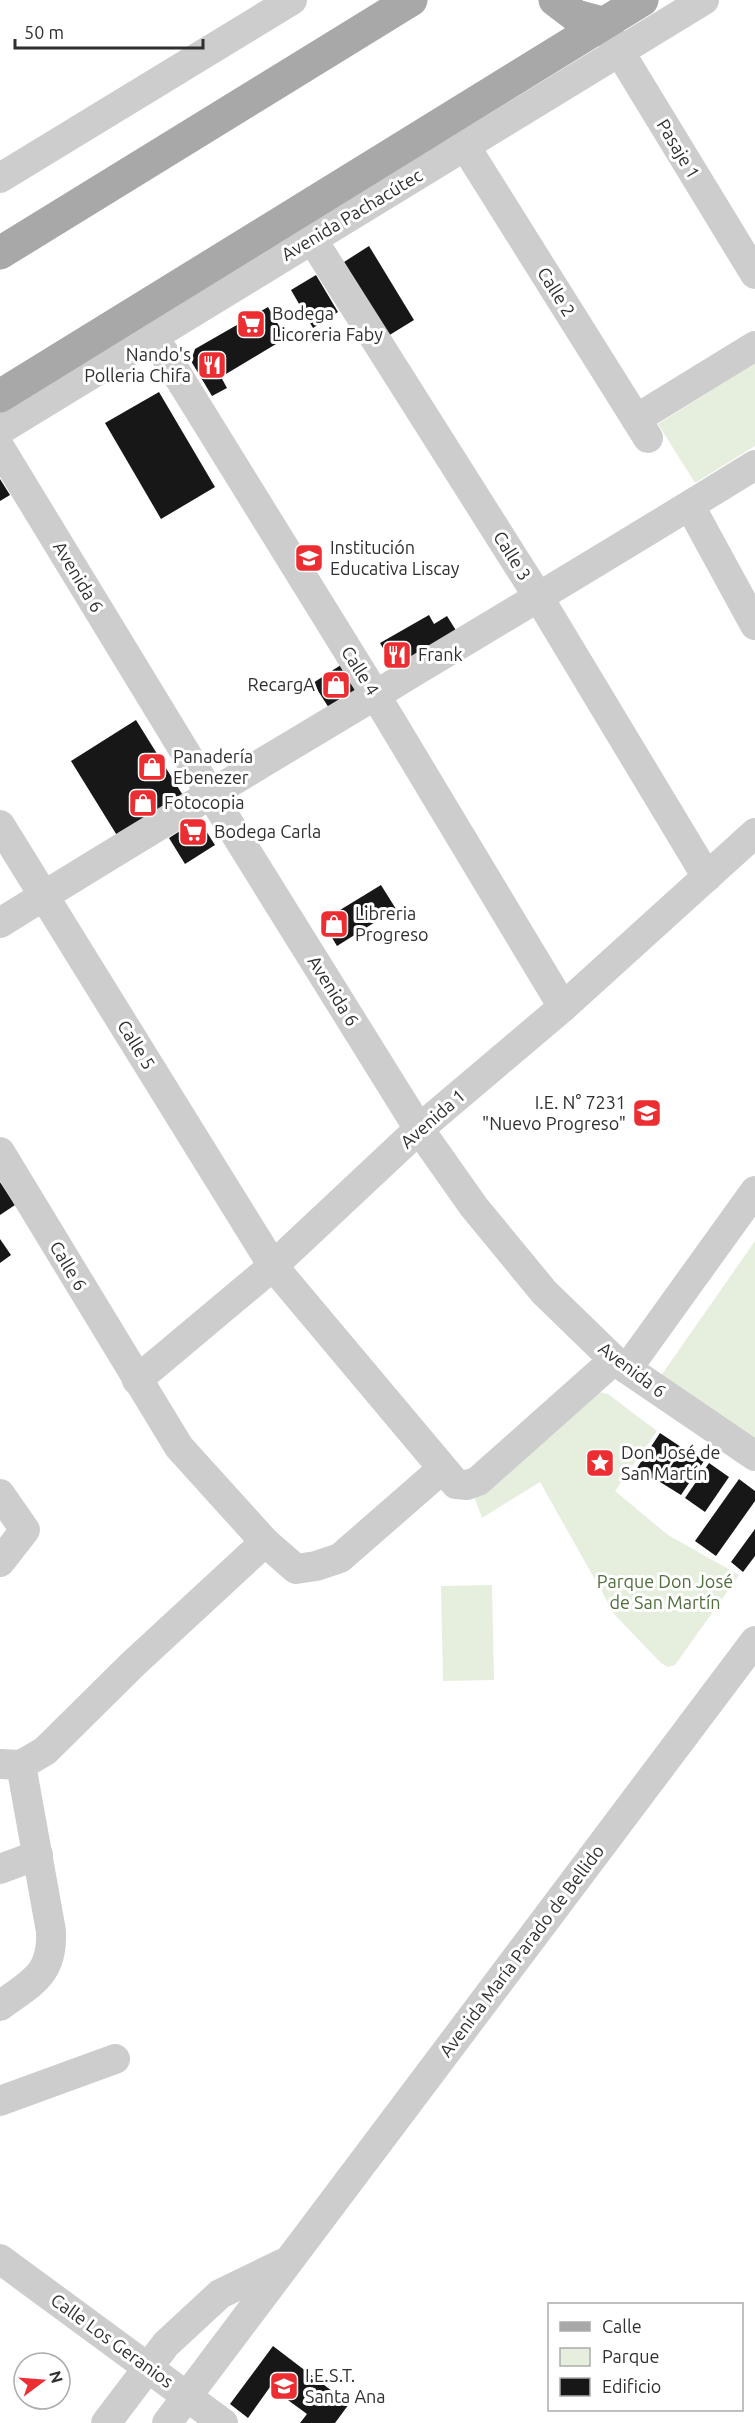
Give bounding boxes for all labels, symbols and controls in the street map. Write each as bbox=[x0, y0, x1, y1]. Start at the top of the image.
scale bar bbox=[15, 12, 202, 50]
text: 50 m bbox=[24, 22, 64, 42]
street label: Pasaje 1 bbox=[653, 115, 704, 182]
street label: Avenida Pachacútec bbox=[278, 164, 425, 264]
street label: Calle 2 bbox=[534, 263, 580, 320]
place label: Bodega Licoreria Faby bbox=[272, 303, 383, 344]
supermarket icon: Bodega Licoreria Faby bbox=[235, 308, 267, 340]
place label: Nando's Polleria Chifa bbox=[84, 344, 191, 385]
restaurant icon: Nando's Polleria Chifa bbox=[196, 349, 228, 381]
street label: Calle 3 bbox=[490, 527, 536, 584]
place label: Institución Educativa Liscay bbox=[330, 537, 460, 578]
street label: Avenida 6 bbox=[50, 538, 108, 615]
school or university icon: Institución Educativa Liscay bbox=[293, 542, 325, 574]
restaurant icon: Frank bbox=[381, 639, 413, 671]
street label: Calle 4 bbox=[338, 642, 384, 699]
place label: Frank bbox=[418, 644, 463, 664]
shop icon: RecargA bbox=[320, 669, 352, 701]
place label: RecargA bbox=[247, 674, 315, 694]
place label: Panadería Ebenezer bbox=[173, 746, 253, 787]
shop icon: Panadería Ebenezer bbox=[136, 751, 168, 783]
shop icon: Fotocopia bbox=[127, 787, 159, 819]
place label: Fotocopia bbox=[164, 792, 245, 812]
supermarket icon: Bodega Carla bbox=[177, 816, 209, 848]
place label: Bodega Carla bbox=[214, 821, 321, 841]
place label: Libreria Progreso bbox=[355, 903, 429, 944]
shop icon: Libreria Progreso bbox=[318, 908, 350, 940]
street label: Avenida 6 bbox=[304, 952, 363, 1029]
street label: Calle 5 bbox=[114, 1016, 160, 1073]
street label: Avenida 1 bbox=[396, 1085, 469, 1152]
place label: I.E. N° 7231 "Nuevo Progreso" bbox=[482, 1092, 626, 1133]
school or university icon: I.E. N° 7231 "Nuevo Progreso" bbox=[631, 1097, 663, 1129]
street label: Calle 6 bbox=[46, 1237, 91, 1294]
street label: Avenida 6 bbox=[595, 1337, 670, 1401]
place label: Don José de San Martín bbox=[621, 1442, 720, 1483]
place icon: Don José de San Martín bbox=[584, 1447, 616, 1479]
park label: Parque Don José de San Martín bbox=[597, 1571, 733, 1612]
street label: Avenida María Parado de Bellido bbox=[435, 1841, 607, 2060]
street label: Calle Los Geranios bbox=[48, 2289, 178, 2391]
legend bbox=[548, 2303, 743, 2411]
text: Calle bbox=[602, 2316, 642, 2336]
text: Parque bbox=[602, 2346, 659, 2366]
north arrow bbox=[12, 2351, 72, 2411]
place label: I.E.S.T. Santa Ana bbox=[305, 2365, 386, 2406]
text: N bbox=[46, 2369, 67, 2385]
school or university icon: I.E.S.T. Santa Ana bbox=[268, 2370, 300, 2402]
text: Edificio bbox=[602, 2376, 661, 2396]

